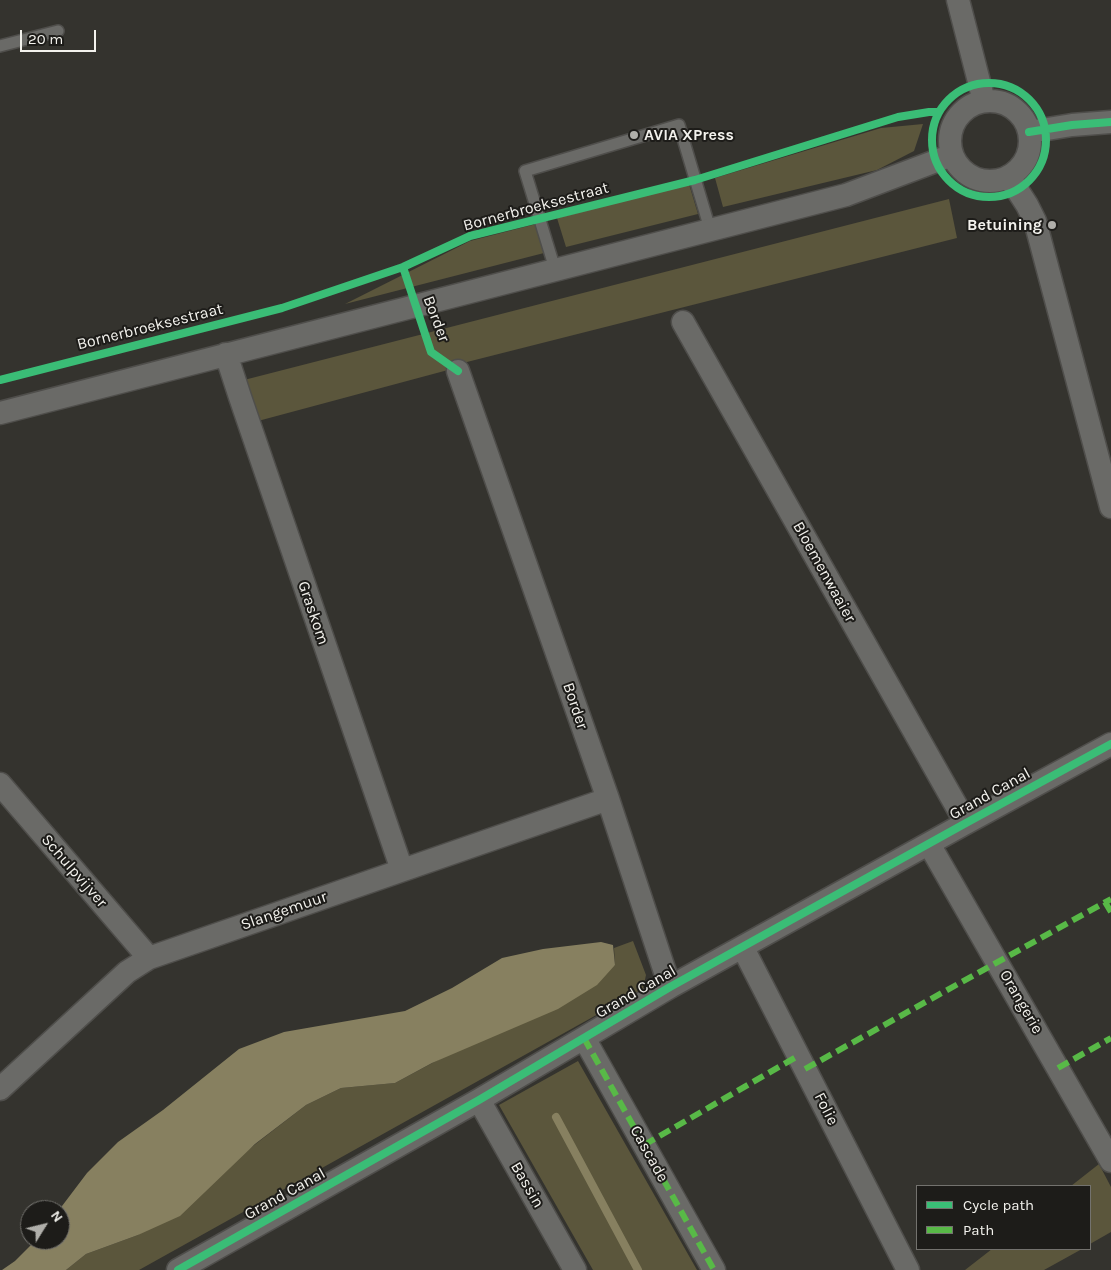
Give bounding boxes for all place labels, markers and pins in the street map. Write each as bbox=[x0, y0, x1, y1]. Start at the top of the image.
place label: AVIA XPress bbox=[644, 125, 734, 145]
marker: AVIA XPress bbox=[628, 129, 640, 141]
place label: Betuining bbox=[967, 215, 1042, 235]
marker: Betuining bbox=[1046, 219, 1058, 231]

